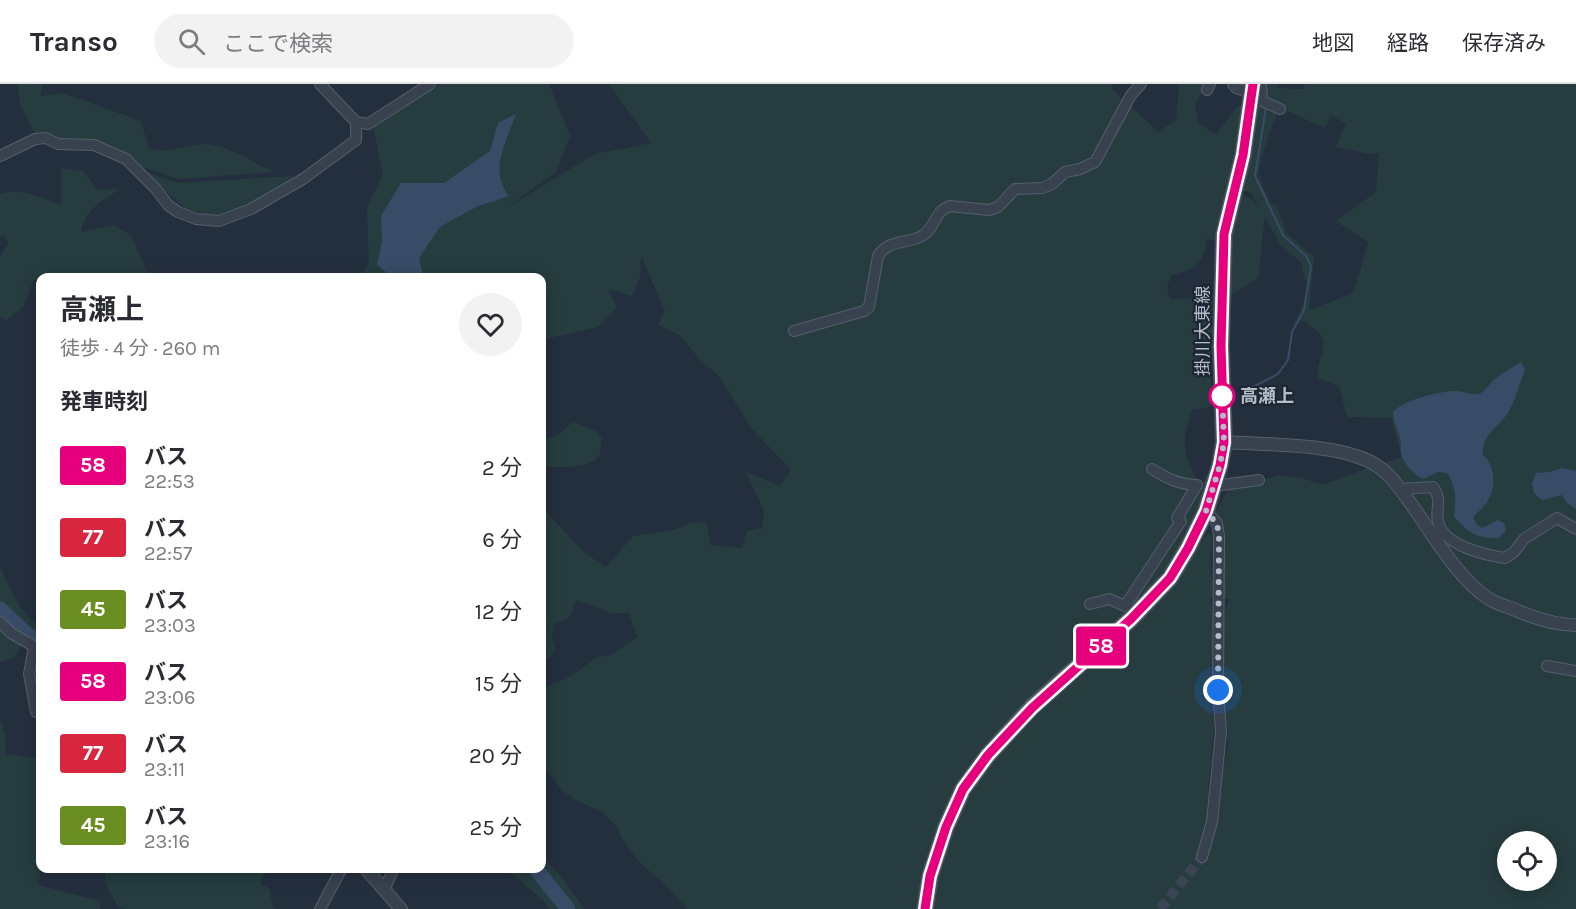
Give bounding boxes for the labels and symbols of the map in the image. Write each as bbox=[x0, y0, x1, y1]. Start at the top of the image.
street label: 掛川大東線 bbox=[1192, 286, 1214, 376]
marker: 高瀬上 bbox=[1209, 383, 1235, 409]
place label: 高瀬上 bbox=[1240, 385, 1294, 407]
line badge: 58 bbox=[1074, 626, 1128, 666]
your location bbox=[1203, 675, 1233, 705]

